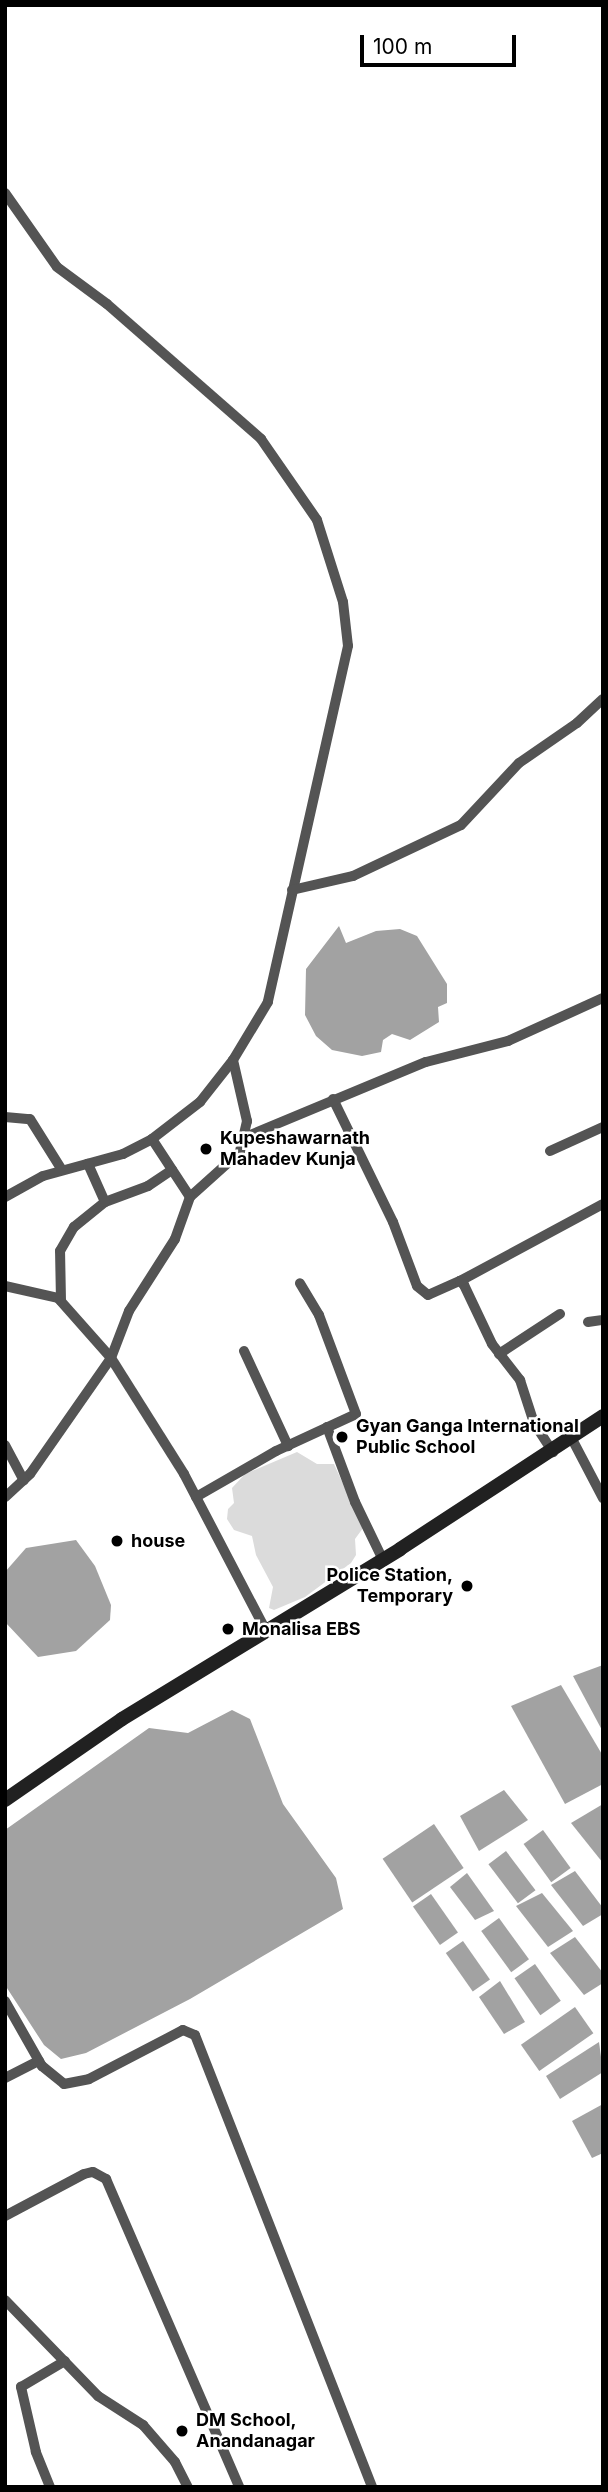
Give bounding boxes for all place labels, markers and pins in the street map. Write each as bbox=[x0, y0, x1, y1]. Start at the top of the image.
place label: Kupeshawarnath Mahadev Kunja bbox=[220, 1128, 370, 1170]
marker: Kupeshawarnath Mahadev Kunja bbox=[198, 1141, 214, 1157]
place label: Gyan Ganga International Public School bbox=[356, 1416, 579, 1458]
marker: Gyan Ganga International Public School bbox=[334, 1429, 350, 1445]
place label: house bbox=[131, 1530, 185, 1552]
marker: house bbox=[109, 1533, 125, 1549]
place label: Police Station, Temporary bbox=[326, 1565, 453, 1608]
marker: Police Station, Temporary bbox=[459, 1578, 475, 1594]
place label: Monalisa EBS bbox=[242, 1618, 361, 1640]
marker: Monalisa EBS bbox=[220, 1621, 236, 1637]
place label: DM School, Anandanagar bbox=[196, 2410, 315, 2452]
marker: DM School, Anandanagar bbox=[174, 2423, 190, 2439]

